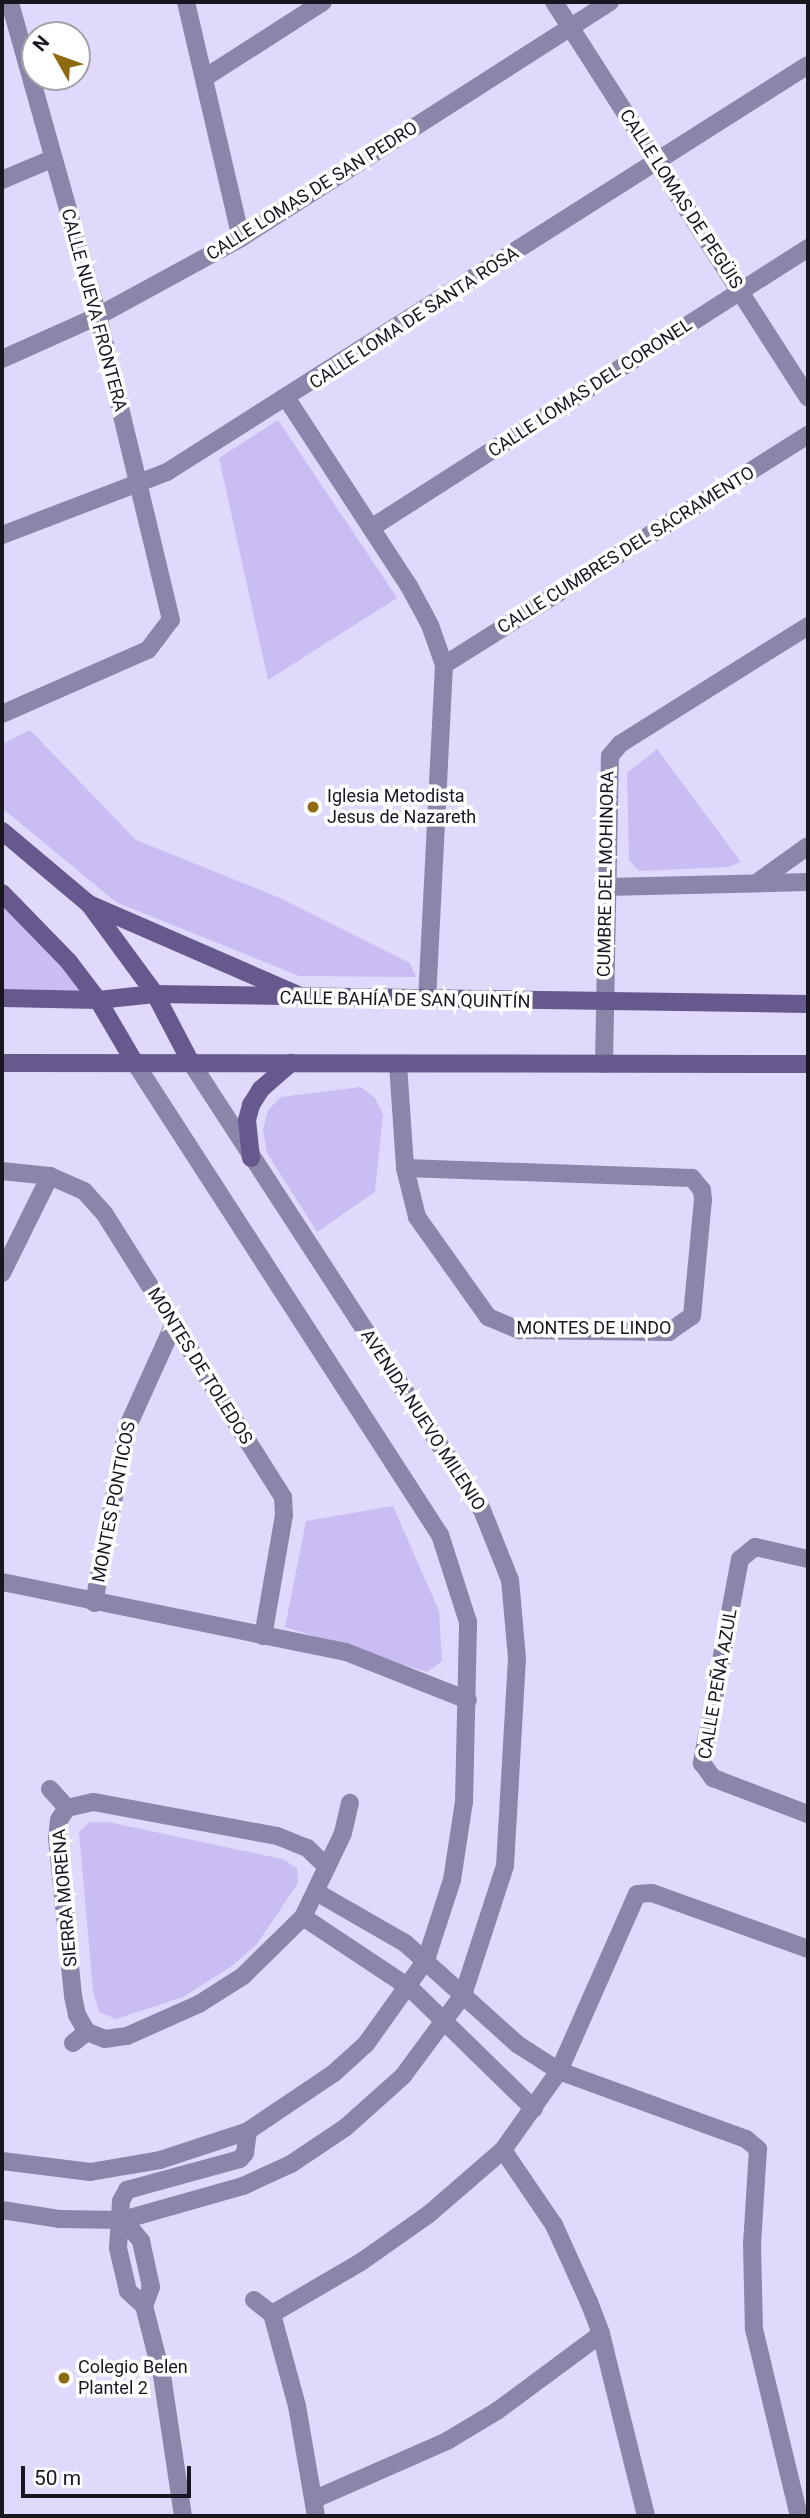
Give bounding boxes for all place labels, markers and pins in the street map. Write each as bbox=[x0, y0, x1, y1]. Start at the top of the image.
place label: Iglesia Metodista Jesus de Nazareth bbox=[327, 786, 476, 828]
marker: Iglesia Metodista Jesus de Nazareth bbox=[305, 799, 321, 815]
place label: Colegio Belen Plantel 2 bbox=[78, 2357, 188, 2400]
marker: Colegio Belen Plantel 2 bbox=[56, 2370, 72, 2386]

